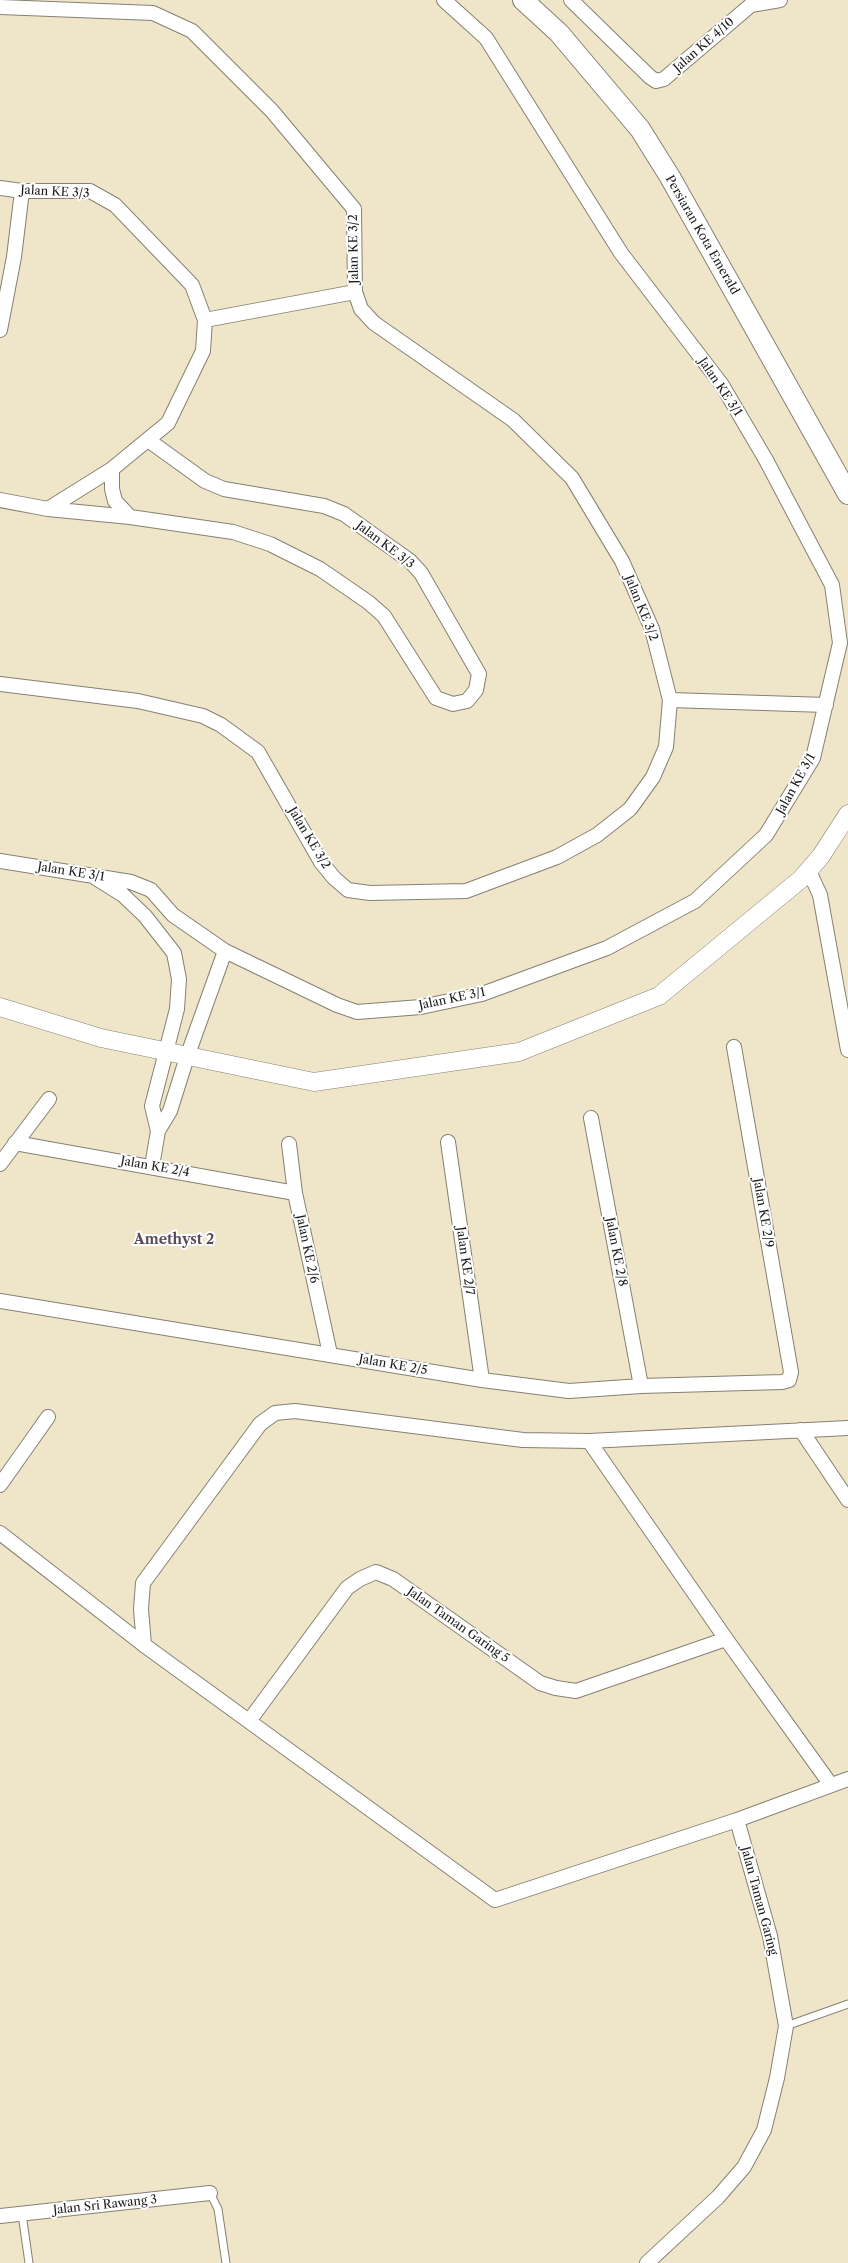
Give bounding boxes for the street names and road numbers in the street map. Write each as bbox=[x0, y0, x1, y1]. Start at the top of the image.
street label: Jalan KE 4/10 bbox=[671, 15, 737, 75]
street label: Persiaran Kota Emerald bbox=[662, 173, 742, 297]
street label: Jalan KE 3/3 bbox=[20, 183, 90, 201]
street label: Jalan KE 3/2 bbox=[346, 214, 362, 284]
street label: Jalan KE 3/1 bbox=[695, 355, 745, 419]
street label: Jalan KE 3/3 bbox=[353, 518, 417, 572]
street label: Jalan KE 3/2 bbox=[621, 573, 661, 643]
street label: Jalan KE 3/1 bbox=[773, 751, 819, 817]
street label: Jalan KE 3/2 bbox=[285, 804, 333, 872]
street label: Jalan KE 3/1 bbox=[36, 860, 106, 884]
street label: Jalan KE 3/1 bbox=[417, 985, 487, 1013]
street label: Jalan KE 2/4 bbox=[119, 1154, 191, 1180]
street label: Jalan KE 2/9 bbox=[750, 1177, 776, 1249]
street label: Jalan KE 2/6 bbox=[293, 1213, 321, 1285]
street label: Jalan KE 2/8 bbox=[602, 1216, 630, 1288]
street label: Jalan KE 2/7 bbox=[453, 1226, 477, 1296]
street label: Jalan KE 2/5 bbox=[358, 1352, 428, 1378]
street label: Jalan Taman Garing 5 bbox=[404, 1584, 512, 1666]
street label: Jalan Taman Garing bbox=[738, 1845, 780, 1957]
street label: Jalan Sri Rawang 3 bbox=[52, 2192, 158, 2218]

